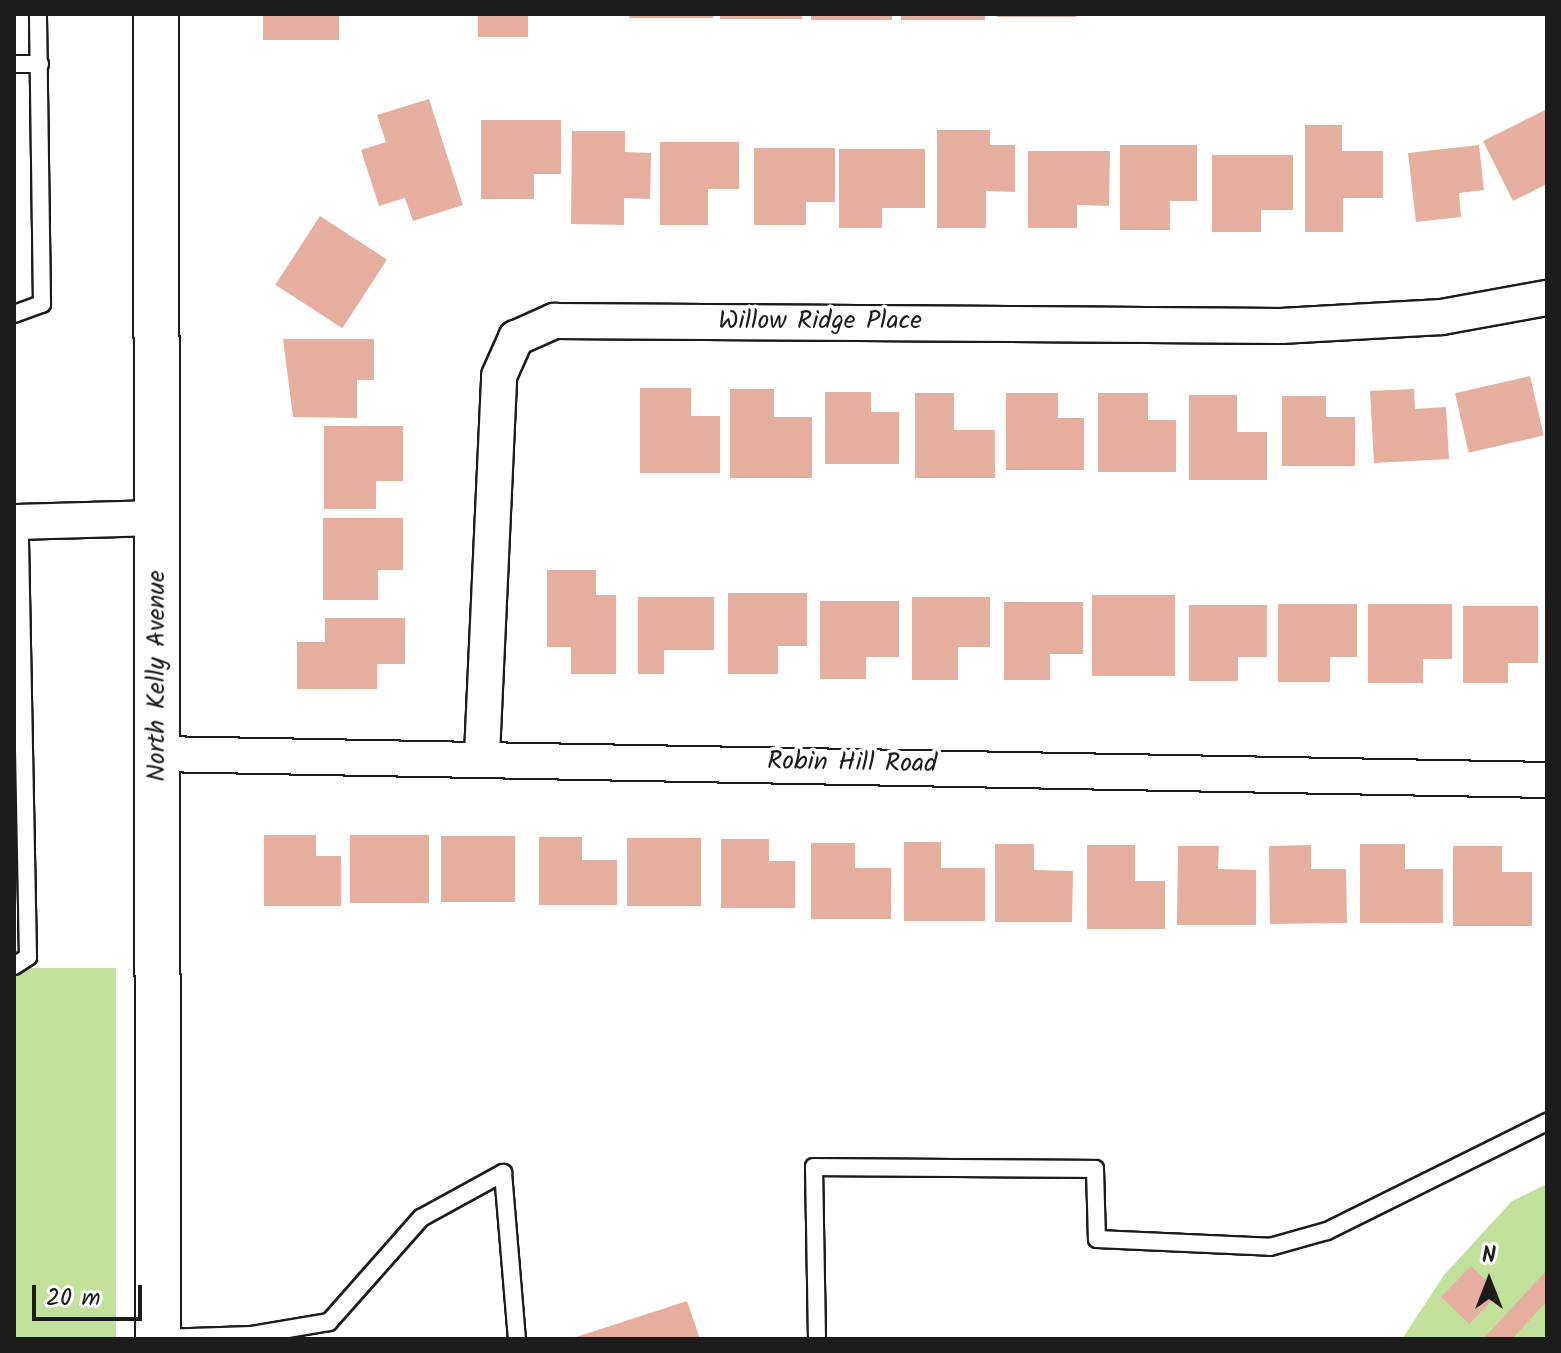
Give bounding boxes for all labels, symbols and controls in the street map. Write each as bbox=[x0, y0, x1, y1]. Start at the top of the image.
street label: Willow Ridge Place bbox=[718, 306, 922, 338]
street label: North Kelly Avenue bbox=[142, 570, 174, 782]
street label: Robin Hill Road bbox=[767, 747, 937, 781]
text: N bbox=[1482, 1239, 1496, 1274]
north arrow bbox=[1449, 1241, 1529, 1321]
scale bar bbox=[36, 1269, 146, 1319]
text: 20 m bbox=[46, 1279, 101, 1318]

